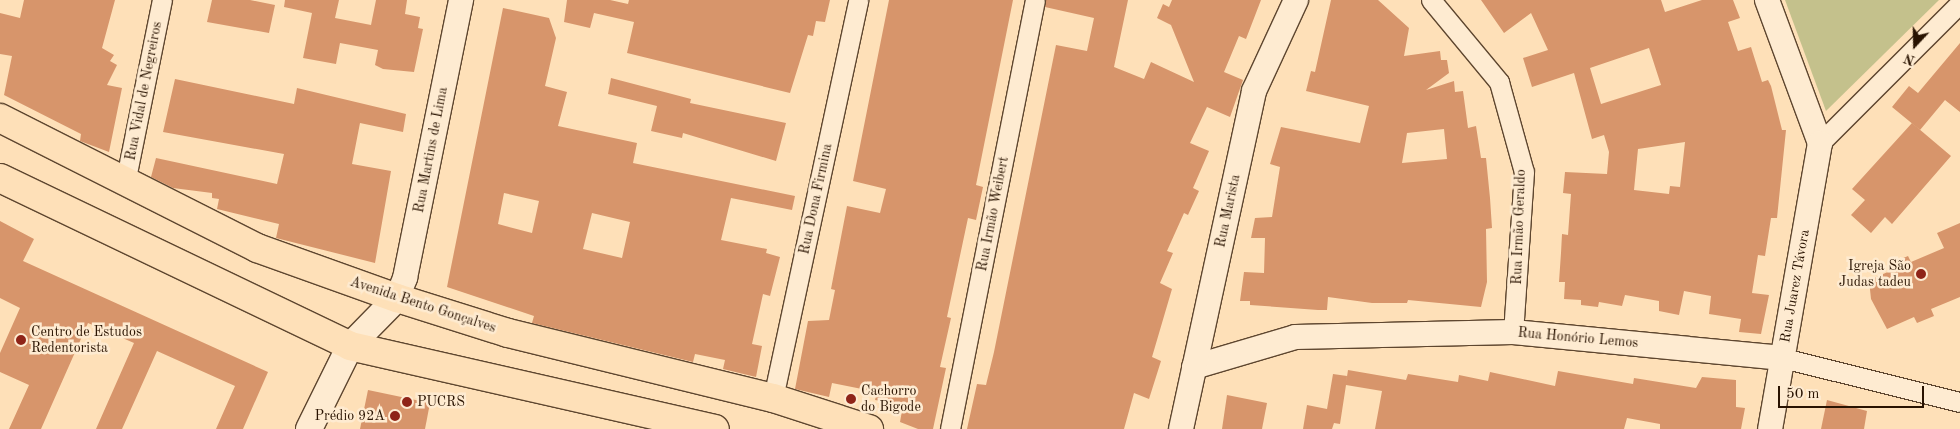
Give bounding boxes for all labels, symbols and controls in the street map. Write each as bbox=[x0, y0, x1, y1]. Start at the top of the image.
street label: Rua Vidal de Negreiros bbox=[122, 20, 166, 162]
north arrow bbox=[1890, 20, 1940, 70]
text: N bbox=[1902, 51, 1917, 67]
street label: Rua Martins de Lima bbox=[411, 86, 451, 214]
street label: Rua Dona Firmina bbox=[796, 142, 836, 256]
street label: Rua Irmão Weibert bbox=[974, 155, 1012, 273]
street label: Rua Irmão Geraldo bbox=[1509, 169, 1529, 285]
street label: Rua Marista bbox=[1212, 173, 1244, 249]
street label: Rua Juarez Távora bbox=[1777, 228, 1813, 344]
place label: Igreja São Judas tadeu bbox=[1839, 258, 1911, 290]
marker: Igreja São Judas tadeu bbox=[1915, 268, 1927, 280]
street label: Avenida Bento Gonçalves bbox=[348, 273, 498, 337]
place label: Centro de Estudos Redentorista bbox=[31, 324, 142, 357]
street label: Rua Honório Lemos bbox=[1517, 324, 1639, 352]
marker: Centro de Estudos Redentorista bbox=[15, 334, 27, 346]
scale bar bbox=[1780, 376, 1926, 408]
place label: Cachorro do Bigode bbox=[861, 383, 921, 416]
text: 50 m bbox=[1786, 387, 1820, 402]
marker: Cachorro do Bigode bbox=[845, 393, 857, 405]
place label: PUCRS bbox=[417, 394, 465, 410]
marker: PUCRS bbox=[401, 396, 413, 408]
place label: Prédio 92A bbox=[314, 408, 385, 424]
marker: Prédio 92A bbox=[389, 410, 401, 422]

